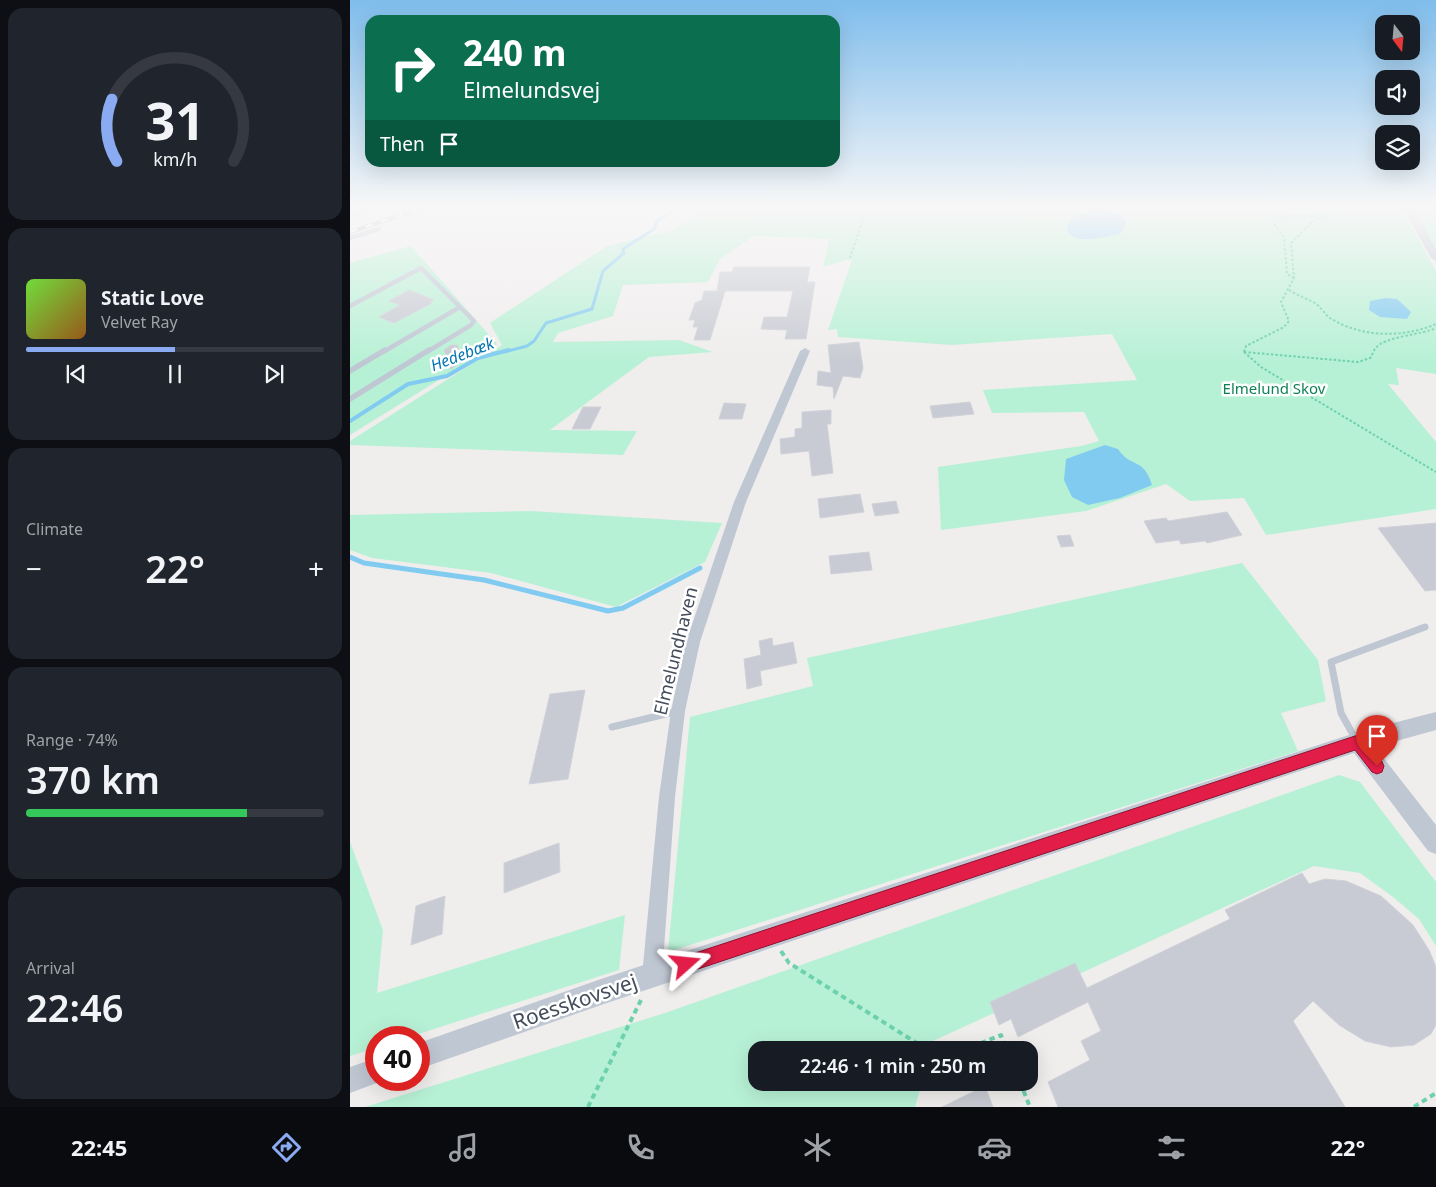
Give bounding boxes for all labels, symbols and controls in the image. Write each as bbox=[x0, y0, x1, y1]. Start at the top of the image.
north arrow bbox=[1375, 15, 1420, 60]
map controls bbox=[1375, 15, 1420, 170]
text: 240 m bbox=[463, 29, 566, 76]
icon: right bbox=[380, 35, 445, 100]
button: sound bbox=[1375, 70, 1420, 115]
text: Elmelundsvej bbox=[463, 74, 600, 104]
text: 31 bbox=[145, 84, 205, 155]
button: layers bbox=[1375, 125, 1420, 170]
icon: arrive bbox=[435, 130, 463, 158]
text: Then bbox=[380, 131, 425, 157]
text: km/h bbox=[153, 147, 197, 171]
text: Static Love bbox=[101, 285, 204, 311]
text: Velvet Ray bbox=[101, 311, 178, 333]
water label: Hedebæk bbox=[427, 331, 498, 376]
icon: previous bbox=[62, 360, 90, 388]
icon: pause bbox=[161, 360, 189, 388]
icon: next bbox=[260, 360, 288, 388]
park label: Elmelund Skov bbox=[1223, 378, 1326, 398]
text: Climate bbox=[26, 518, 83, 540]
text: 22° bbox=[145, 542, 205, 594]
text: − bbox=[26, 549, 42, 587]
text: + bbox=[308, 549, 324, 587]
street label: Elmelundhaven bbox=[648, 584, 703, 717]
pin bbox=[1356, 715, 1398, 766]
icon: arrive bbox=[1363, 722, 1391, 750]
text: Range · 74% bbox=[26, 729, 118, 751]
text: 370 km bbox=[26, 753, 160, 805]
position arrow bbox=[659, 937, 711, 989]
text: Arrival bbox=[26, 957, 75, 979]
street label: Roesskovsvej bbox=[509, 967, 641, 1035]
text: 22:46 bbox=[26, 981, 123, 1033]
speed limit sign: 40 bbox=[365, 1026, 430, 1091]
text: 22:46 · 1 min · 250 m bbox=[800, 1053, 986, 1079]
icon: directions bbox=[269, 1130, 304, 1165]
icon: music bbox=[446, 1130, 481, 1165]
icon: phone bbox=[623, 1130, 658, 1165]
icon: climate bbox=[800, 1130, 835, 1165]
icon: car bbox=[977, 1130, 1012, 1165]
icon: filters bbox=[1154, 1130, 1189, 1165]
text: 22:45 bbox=[71, 1132, 127, 1162]
text: 22° bbox=[1330, 1132, 1365, 1162]

